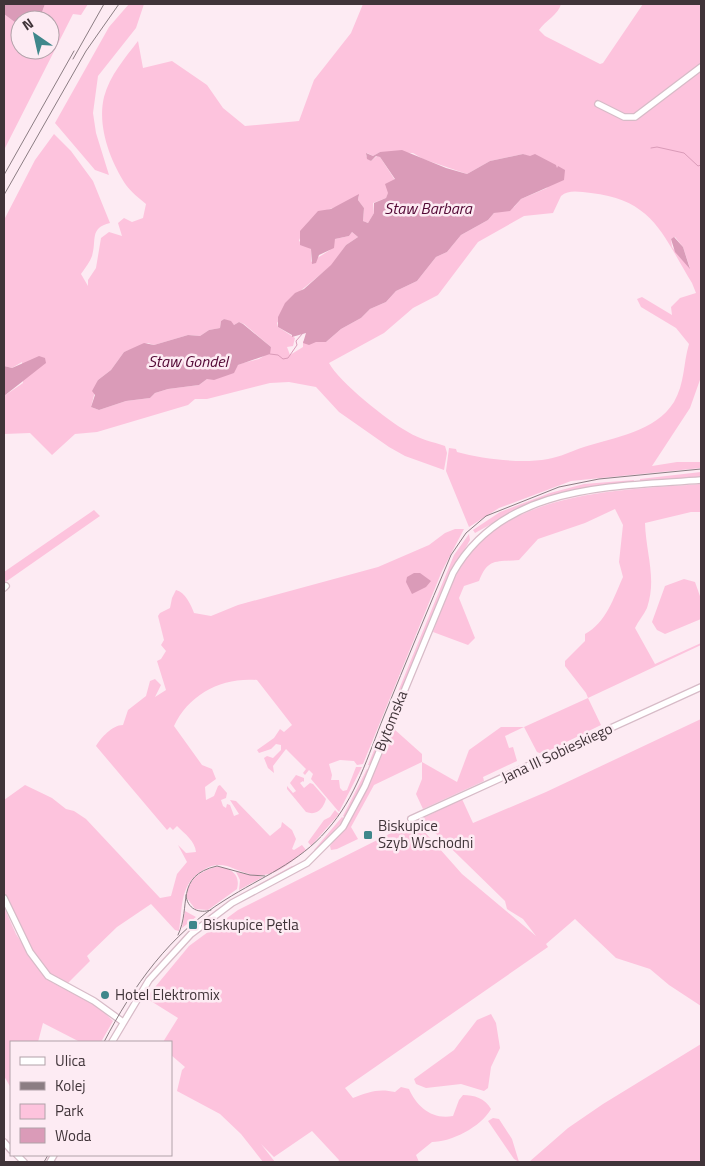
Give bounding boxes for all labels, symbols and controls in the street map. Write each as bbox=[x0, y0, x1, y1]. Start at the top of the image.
north arrow bbox=[10, 10, 60, 60]
text: N bbox=[18, 12, 37, 35]
water label: Staw Barbara bbox=[384, 196, 473, 220]
water label: Staw Gondel bbox=[148, 349, 230, 373]
street label: Bytomska bbox=[368, 686, 413, 755]
street label: Jana III Sobieskiego bbox=[497, 717, 616, 788]
place label: Biskupice Szyb Wschodni bbox=[378, 814, 473, 854]
marker: Biskupice Szyb Wschodni bbox=[362, 829, 374, 841]
place label: Biskupice Pętla bbox=[203, 913, 299, 936]
marker: Biskupice Pętla bbox=[187, 919, 199, 931]
place label: Hotel Elektromix bbox=[115, 983, 220, 1006]
marker: Hotel Elektromix bbox=[99, 989, 111, 1001]
legend bbox=[10, 1041, 172, 1156]
text: Ulica bbox=[55, 1049, 86, 1072]
text: Kolej bbox=[55, 1074, 86, 1097]
text: Park bbox=[55, 1099, 84, 1122]
text: Woda bbox=[55, 1124, 92, 1147]

